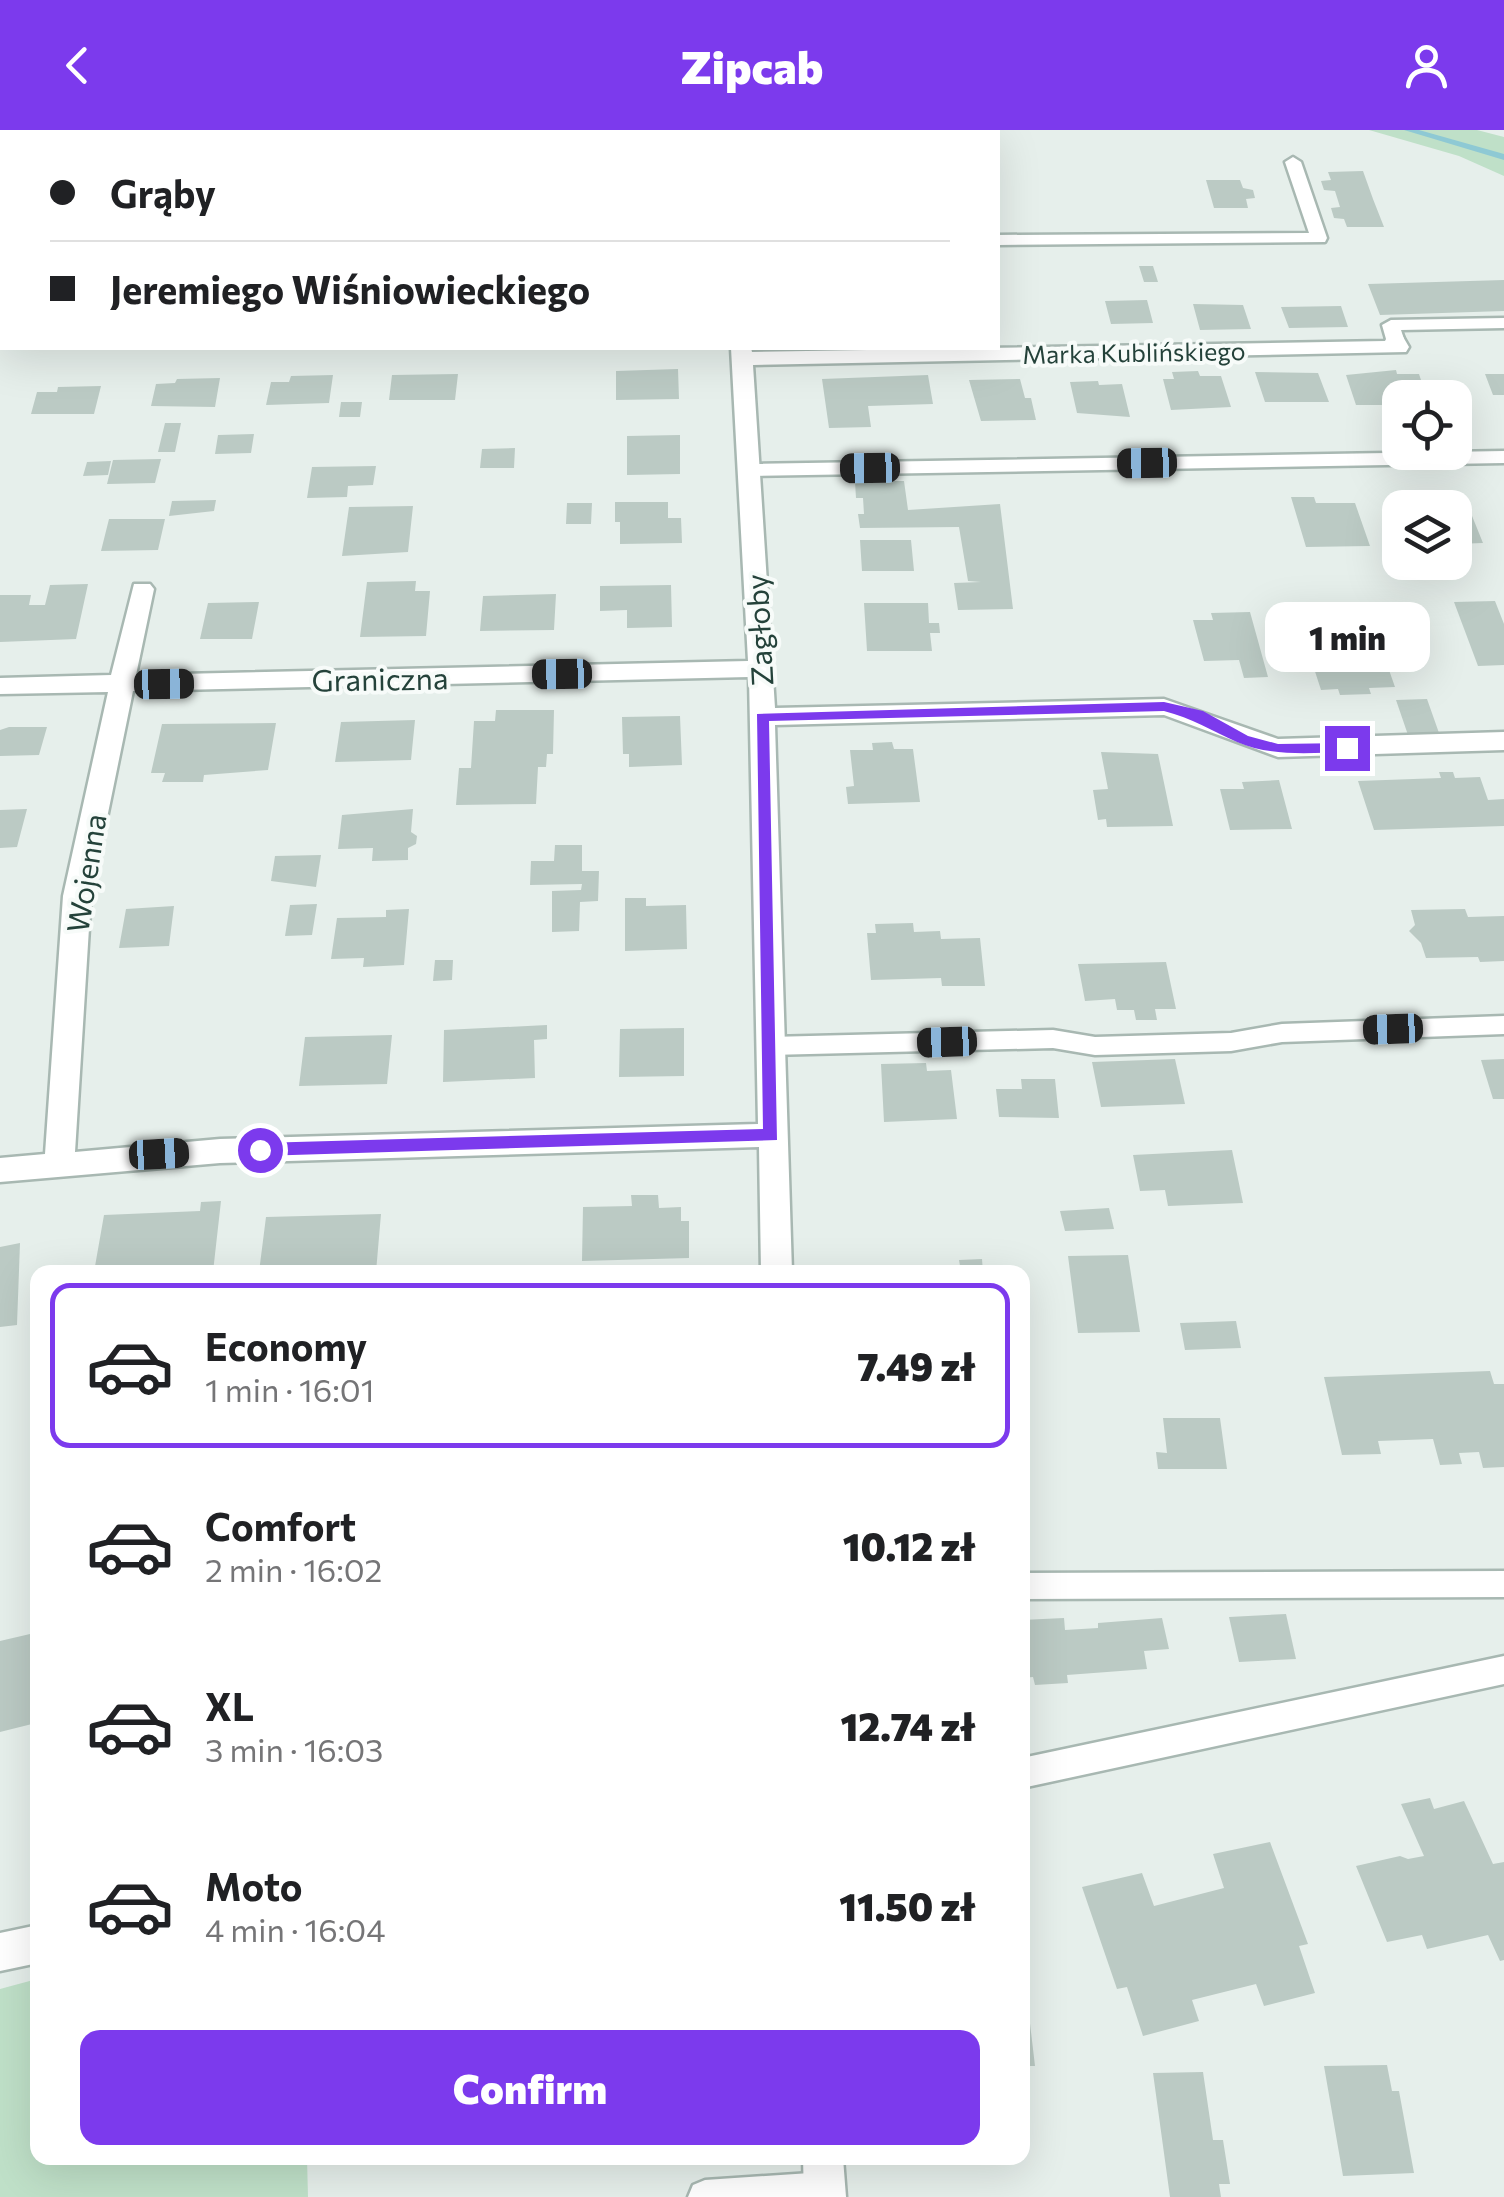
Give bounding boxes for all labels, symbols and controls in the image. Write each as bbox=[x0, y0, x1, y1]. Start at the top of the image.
icon: back bbox=[50, 38, 105, 93]
text: Zipcab bbox=[681, 38, 823, 93]
icon: person bbox=[1399, 38, 1454, 93]
text: Grąby bbox=[110, 169, 216, 216]
text: Jeremiego Wiśniowieckiego bbox=[110, 265, 590, 312]
street label: Marka Kublińskiego bbox=[1022, 335, 1246, 369]
map controls bbox=[1382, 380, 1472, 580]
button: locate bbox=[1382, 380, 1472, 470]
car bbox=[1117, 447, 1177, 479]
car bbox=[840, 452, 900, 484]
button: layers bbox=[1382, 490, 1472, 580]
street label: Zagłoby bbox=[737, 573, 779, 687]
callout: 1 min bbox=[1264, 603, 1430, 673]
text: 1 min bbox=[1309, 617, 1386, 657]
street label: Graniczna bbox=[311, 658, 449, 698]
car bbox=[532, 658, 592, 690]
car bbox=[134, 668, 194, 700]
route end bbox=[1325, 726, 1370, 771]
street label: Wojenna bbox=[57, 811, 113, 935]
car bbox=[1362, 1013, 1424, 1045]
car bbox=[916, 1026, 978, 1058]
route start bbox=[238, 1128, 283, 1173]
car bbox=[128, 1137, 190, 1171]
icon: car bbox=[85, 1321, 175, 1411]
text: Economy bbox=[205, 1322, 367, 1369]
text: 7.49 zł bbox=[857, 1342, 975, 1389]
text: 1 min · 16:01 bbox=[205, 1369, 374, 1409]
icon: car bbox=[85, 1501, 175, 1591]
text: Comfort bbox=[205, 1502, 356, 1549]
text: 10.12 zł bbox=[843, 1522, 975, 1569]
text: 2 min · 16:02 bbox=[205, 1549, 382, 1589]
icon: car bbox=[85, 1681, 175, 1771]
text: XL bbox=[205, 1682, 254, 1729]
text: 12.74 zł bbox=[841, 1702, 975, 1749]
text: 3 min · 16:03 bbox=[205, 1729, 383, 1769]
icon: car bbox=[85, 1861, 175, 1951]
text: Moto bbox=[205, 1862, 303, 1909]
text: 11.50 zł bbox=[839, 1882, 975, 1929]
text: 4 min · 16:04 bbox=[205, 1909, 385, 1949]
button: Confirm bbox=[80, 2030, 980, 2145]

